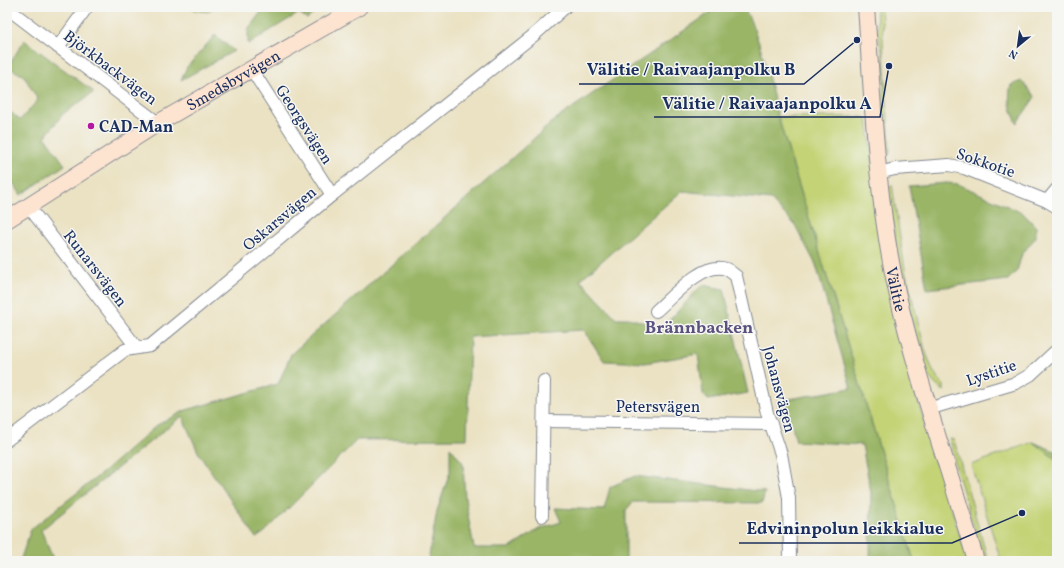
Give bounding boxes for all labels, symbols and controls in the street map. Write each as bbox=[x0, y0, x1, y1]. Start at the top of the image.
street label: Björkbackvägen bbox=[58, 26, 161, 111]
north arrow bbox=[998, 26, 1038, 66]
text: N bbox=[1007, 45, 1021, 62]
street label: Smedsbyvägen bbox=[183, 46, 285, 117]
callout: Välitie / Raivaajanpolku B bbox=[579, 55, 804, 84]
text: Välitie / Raivaajanpolku B bbox=[587, 59, 795, 82]
street label: Georgsvägen bbox=[269, 81, 337, 169]
callout: Välitie / Raivaajanpolku A bbox=[654, 88, 880, 117]
text: Välitie / Raivaajanpolku A bbox=[662, 93, 872, 116]
place label: CAD-Man bbox=[99, 117, 174, 139]
marker: CAD-Man bbox=[86, 121, 96, 131]
street label: Sokkotie bbox=[953, 144, 1018, 184]
street label: Oskarsvägen bbox=[239, 182, 322, 257]
street label: Runarsvägen bbox=[57, 226, 132, 312]
street label: Välitie bbox=[879, 265, 910, 314]
district label: Brännbacken bbox=[645, 317, 753, 340]
street label: Johansvägen bbox=[756, 344, 800, 435]
street label: Lystitie bbox=[964, 355, 1020, 393]
street label: Petersvägen bbox=[616, 397, 700, 419]
callout: Edvininpolun leikkialue bbox=[739, 514, 952, 543]
text: Edvininpolun leikkialue bbox=[746, 518, 944, 541]

